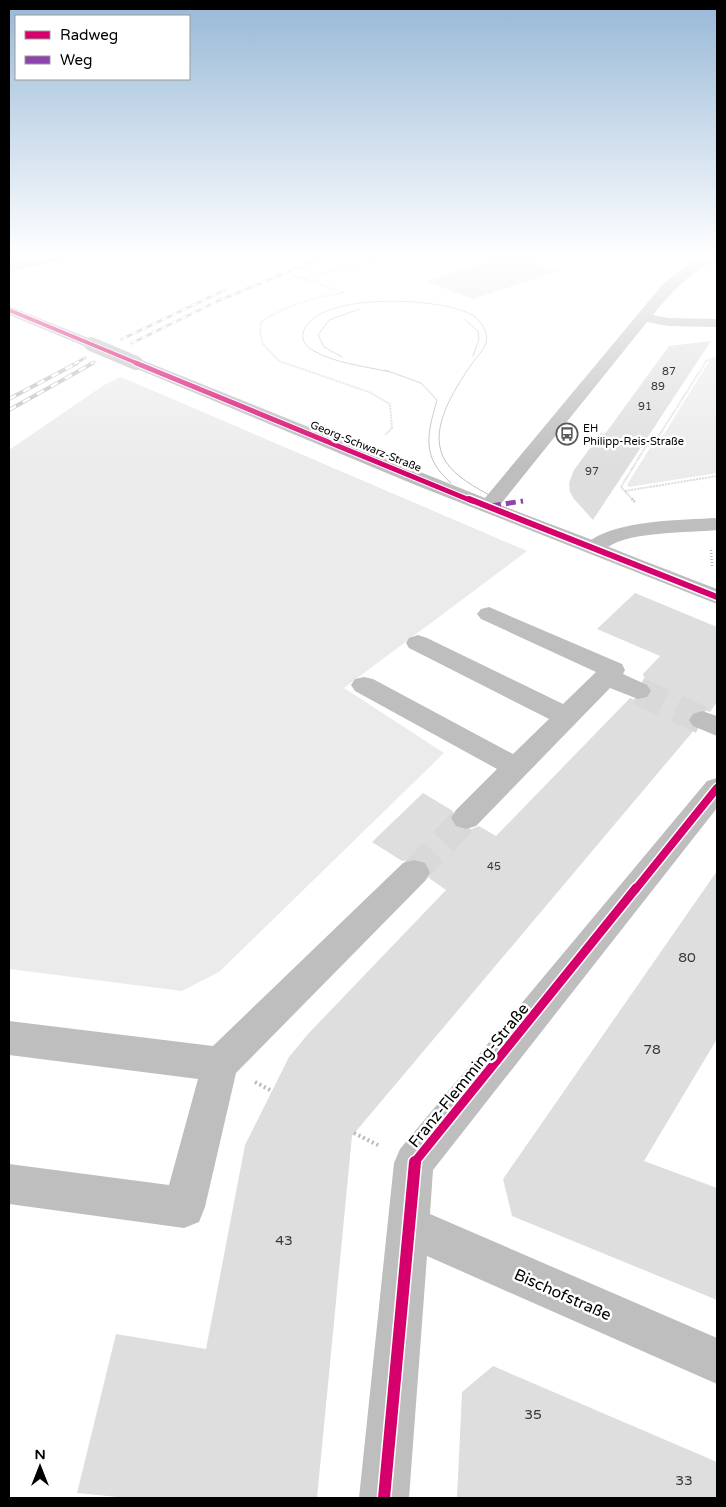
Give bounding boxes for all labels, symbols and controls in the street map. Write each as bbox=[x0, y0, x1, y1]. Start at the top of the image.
legend bbox=[15, 15, 190, 80]
text: Radweg bbox=[60, 26, 118, 44]
text: Weg bbox=[60, 51, 92, 69]
house number: 87 bbox=[662, 365, 676, 378]
house number: 89 bbox=[651, 380, 665, 393]
house number: 91 bbox=[638, 400, 652, 413]
street label: Georg-Schwarz-Straße bbox=[308, 418, 423, 475]
bus stop icon: EH Philipp-Reis-Straße bbox=[555, 422, 579, 446]
place label: EH Philipp-Reis-Straße bbox=[583, 422, 684, 448]
house number: 97 bbox=[585, 465, 599, 478]
house number: 45 bbox=[487, 860, 501, 873]
house number: 80 bbox=[678, 949, 696, 966]
street label: Franz-Flemming-Straße bbox=[404, 999, 533, 1152]
house number: 78 bbox=[643, 1041, 661, 1058]
house number: 43 bbox=[275, 1232, 293, 1249]
street label: Bischofstraße bbox=[511, 1265, 614, 1325]
house number: 35 bbox=[524, 1406, 542, 1423]
north arrow bbox=[15, 1442, 65, 1492]
text: N bbox=[34, 1446, 46, 1463]
house number: 33 bbox=[675, 1472, 693, 1489]

